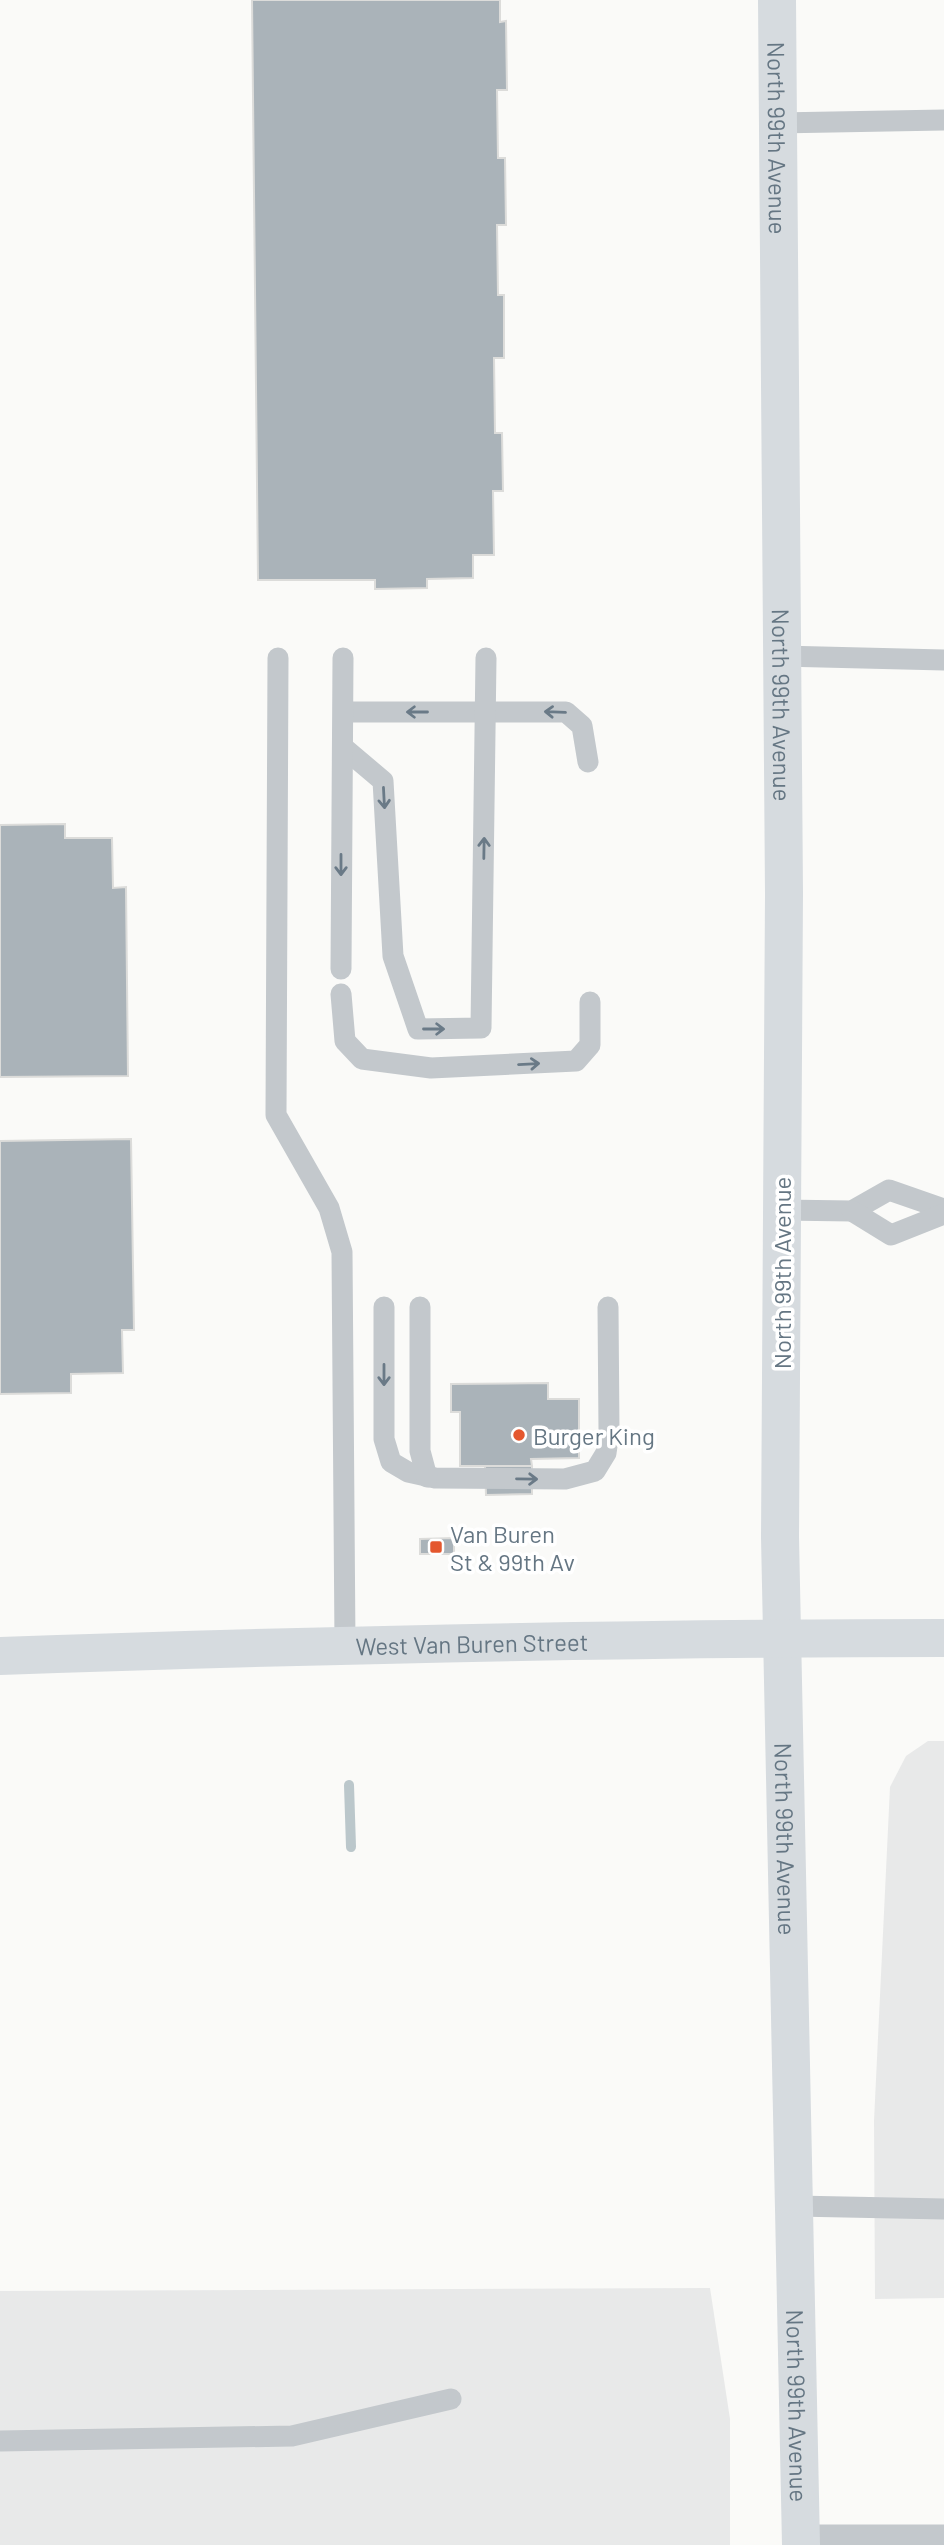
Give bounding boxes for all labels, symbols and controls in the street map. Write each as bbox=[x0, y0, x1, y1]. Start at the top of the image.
street label: North 99th Avenue bbox=[763, 42, 793, 234]
street label: North 99th Avenue bbox=[767, 608, 798, 801]
one-way arrow bbox=[406, 705, 429, 719]
one-way arrow bbox=[544, 706, 567, 719]
one-way arrow bbox=[377, 786, 390, 809]
one-way arrow bbox=[477, 837, 490, 860]
one-way arrow bbox=[334, 853, 348, 876]
one-way arrow bbox=[422, 1022, 445, 1036]
one-way arrow bbox=[517, 1057, 540, 1070]
street label: North 99th Avenue bbox=[767, 1177, 796, 1369]
one-way arrow bbox=[377, 1364, 391, 1387]
place label: Burger King bbox=[533, 1421, 655, 1450]
marker: Burger King bbox=[511, 1427, 527, 1443]
one-way arrow bbox=[515, 1472, 538, 1486]
place label: Van Buren St & 99th Av bbox=[450, 1519, 575, 1576]
marker: Van Buren St & 99th Av bbox=[428, 1539, 444, 1555]
street label: West Van Buren Street bbox=[355, 1626, 588, 1660]
street label: North 99th Avenue bbox=[770, 1742, 803, 1936]
street label: North 99th Avenue bbox=[782, 2309, 815, 2502]

